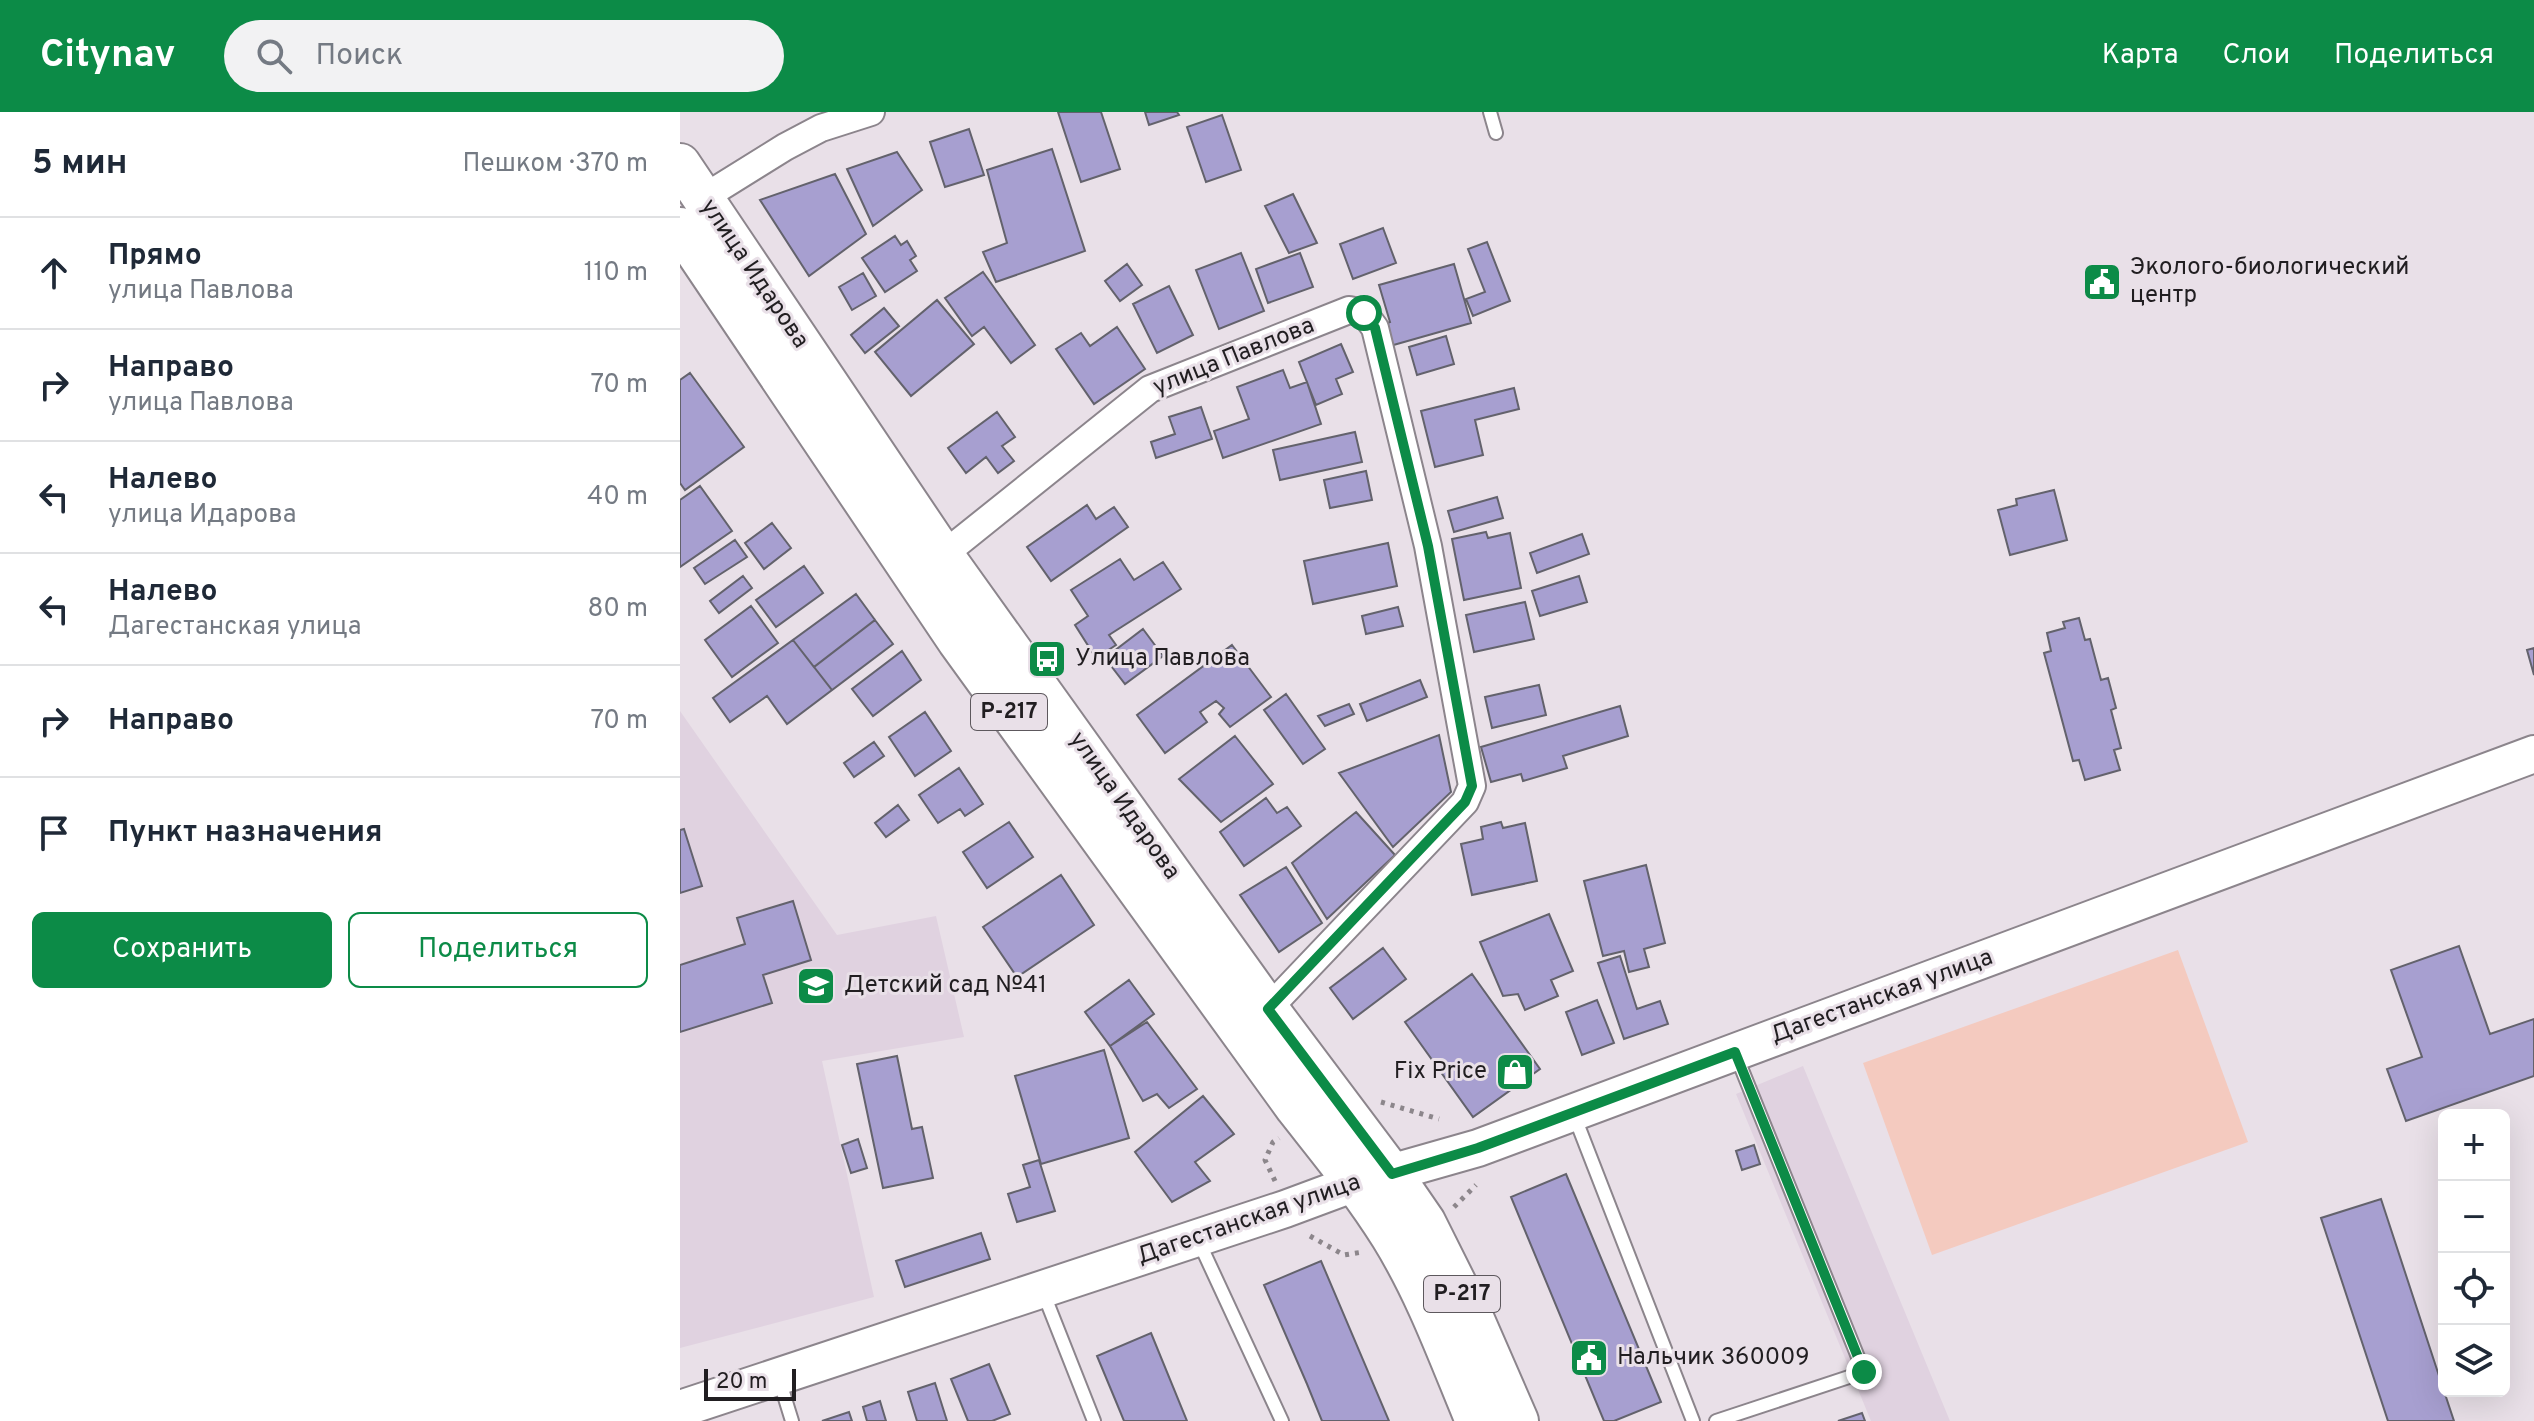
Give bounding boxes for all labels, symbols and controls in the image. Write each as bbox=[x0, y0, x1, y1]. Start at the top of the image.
search box bbox=[224, 20, 784, 92]
text: Citynav bbox=[40, 32, 176, 81]
icon: search bbox=[252, 34, 296, 78]
text: Поиск bbox=[316, 38, 403, 75]
text: Карта bbox=[2102, 38, 2178, 74]
text: Слои bbox=[2222, 38, 2290, 74]
text: Поделиться bbox=[2334, 38, 2494, 74]
text: 5 мин bbox=[32, 143, 128, 186]
text: Пешком · 370 m bbox=[463, 148, 648, 181]
street label: улица Идарова bbox=[693, 193, 815, 355]
text: Прямо bbox=[108, 238, 202, 275]
icon: ahead bbox=[32, 251, 76, 295]
place label: Эколого-биологический центр bbox=[2130, 253, 2409, 311]
text: 110 m bbox=[584, 257, 648, 290]
public building icon: Эколого-биологический центр bbox=[2081, 261, 2123, 303]
text: улица Павлова bbox=[108, 275, 294, 308]
route start bbox=[1346, 295, 1382, 331]
street label: улица Павлова bbox=[1149, 311, 1319, 403]
text: Направо bbox=[108, 350, 234, 387]
icon: right bbox=[32, 363, 76, 407]
text: 70 m bbox=[590, 369, 648, 402]
text: улица Павлова bbox=[108, 387, 294, 420]
text: Налево bbox=[108, 462, 217, 499]
icon: left bbox=[32, 475, 76, 519]
text: 40 m bbox=[587, 481, 648, 514]
text: улица Идарова bbox=[108, 499, 297, 532]
text: Налево bbox=[108, 574, 217, 611]
icon: left bbox=[32, 587, 76, 631]
text: 80 m bbox=[588, 593, 648, 626]
text: Дагестанская улица bbox=[108, 611, 362, 644]
bus stop icon: Улица Павлова bbox=[1026, 638, 1068, 680]
place label: Улица Павлова bbox=[1075, 644, 1250, 674]
road number: Р-217 bbox=[971, 694, 1047, 730]
icon: right bbox=[32, 699, 76, 743]
text: Направо bbox=[108, 703, 234, 740]
text: 70 m bbox=[590, 705, 648, 738]
street label: улица Идарова bbox=[1062, 726, 1186, 886]
icon: arrive bbox=[32, 811, 76, 855]
text: Пункт назначения bbox=[108, 815, 382, 852]
button: Сохранить bbox=[32, 912, 332, 988]
button: Поделиться bbox=[348, 912, 648, 988]
street label: Дагестанская улица bbox=[1767, 943, 1997, 1051]
school or university icon: Детский сад №41 bbox=[795, 965, 837, 1007]
place label: Детский сад №41 bbox=[844, 971, 1047, 1001]
shop icon: Fix Price bbox=[1494, 1051, 1536, 1093]
place label: Fix Price bbox=[1394, 1057, 1487, 1087]
map controls bbox=[2438, 1109, 2510, 1397]
button: + bbox=[2438, 1109, 2510, 1181]
street label: Дагестанская улица bbox=[1133, 1168, 1365, 1272]
button: − bbox=[2438, 1181, 2510, 1253]
button: locate bbox=[2438, 1253, 2510, 1325]
road number: Р-217 bbox=[1424, 1276, 1500, 1312]
button: layers bbox=[2438, 1325, 2510, 1397]
public building icon: Нальчик 360009 bbox=[1568, 1337, 1610, 1379]
place label: Нальчик 360009 bbox=[1617, 1343, 1810, 1373]
route end bbox=[1846, 1354, 1882, 1390]
scale bar bbox=[704, 1365, 796, 1401]
text: 20 m bbox=[716, 1369, 767, 1396]

